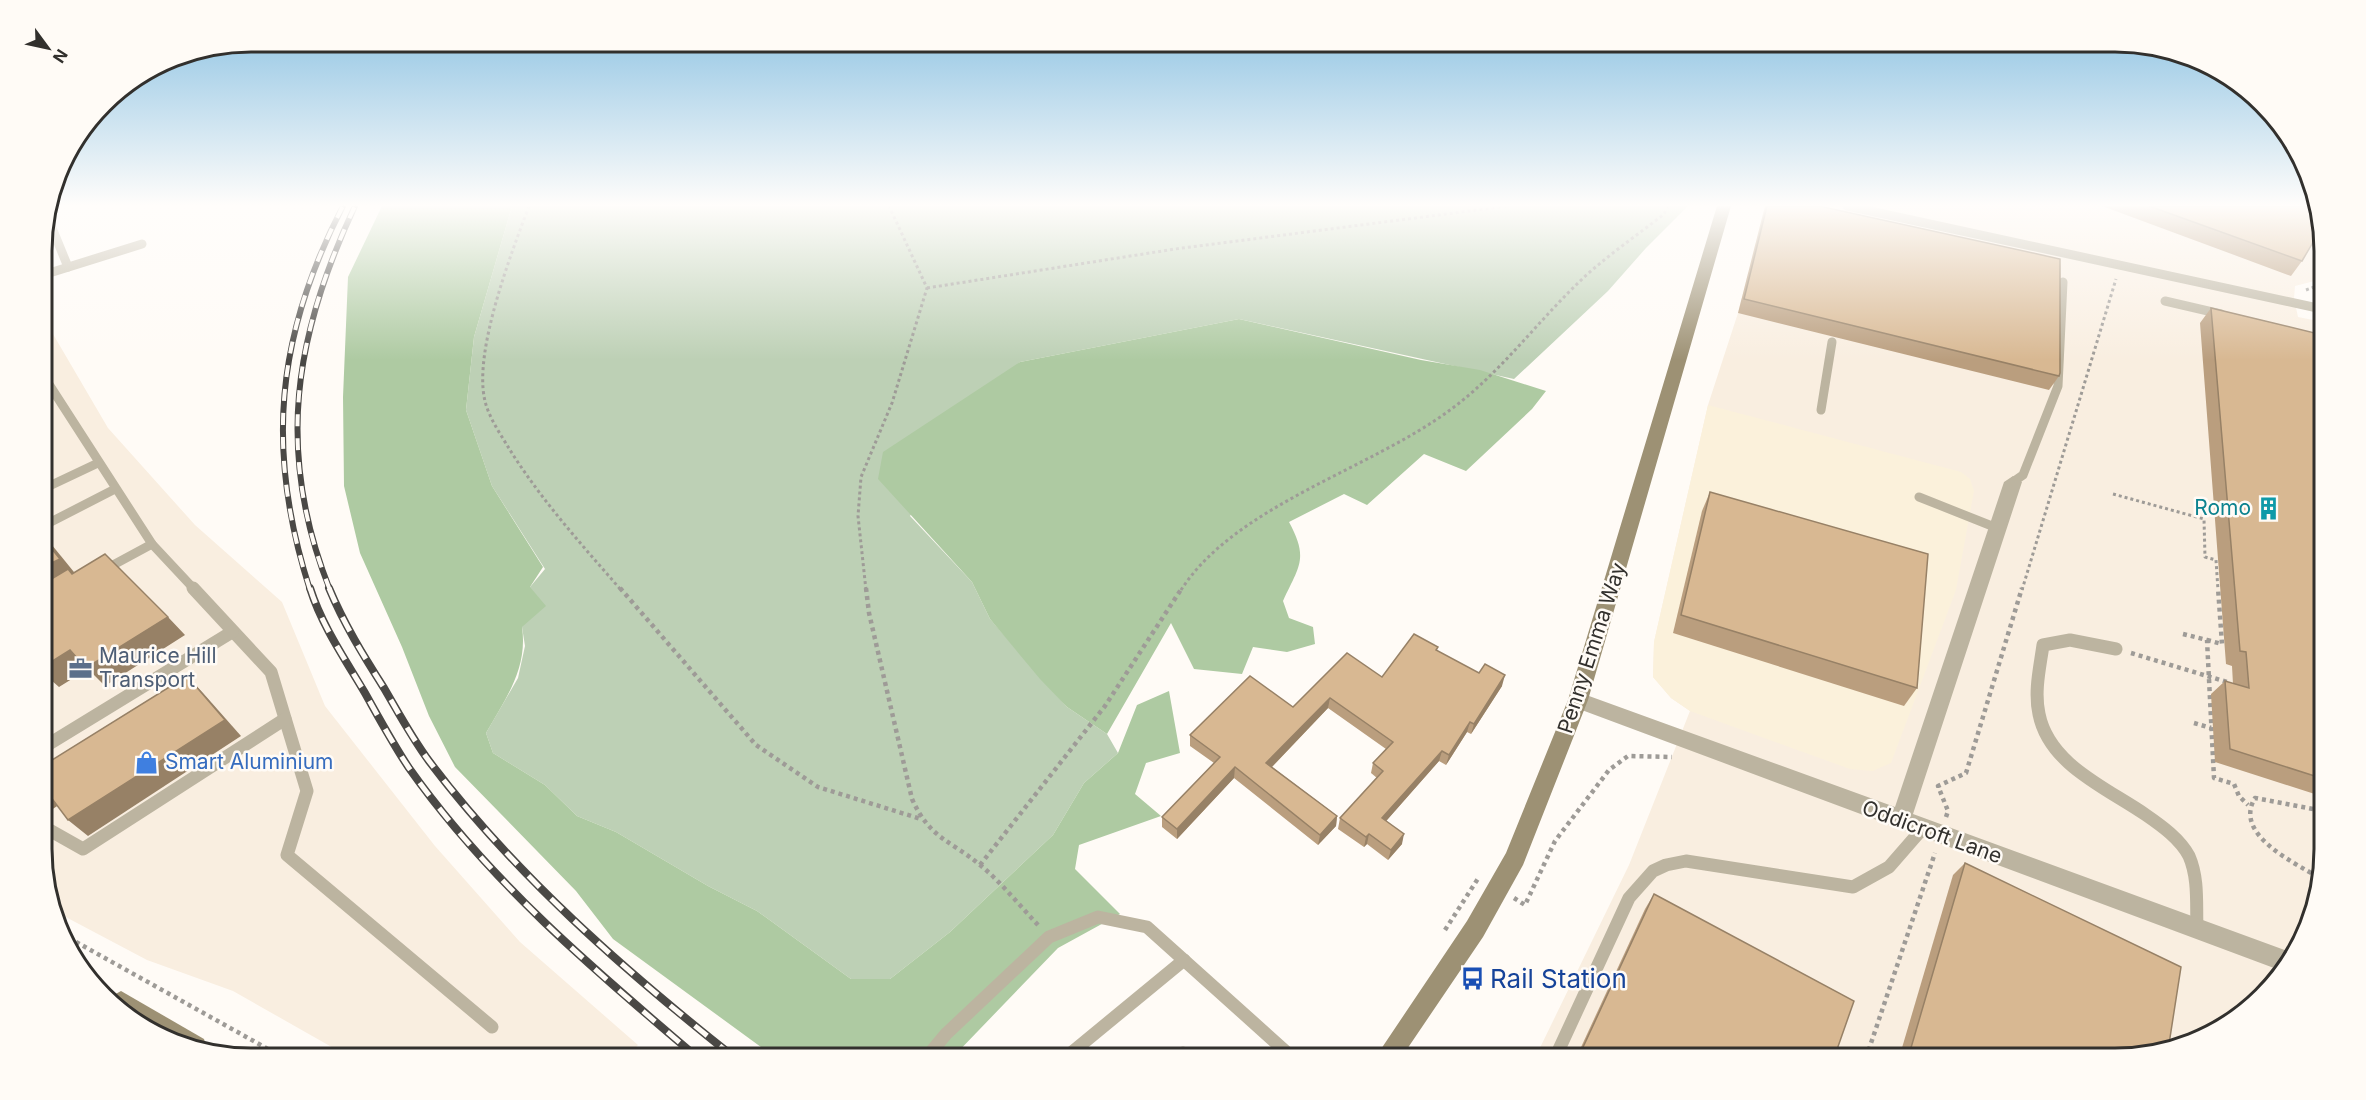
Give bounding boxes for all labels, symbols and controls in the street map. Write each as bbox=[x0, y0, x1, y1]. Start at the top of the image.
north arrow bbox=[18, 18, 78, 78]
text: N bbox=[49, 46, 72, 67]
place label: Romo bbox=[2194, 495, 2251, 520]
building icon: Romo bbox=[2256, 495, 2282, 521]
street label: Penny Emma Way bbox=[1552, 559, 1631, 736]
place label: Maurice Hill Transport bbox=[99, 643, 217, 692]
office icon: Maurice Hill Transport bbox=[68, 655, 94, 681]
shop icon: Smart Aluminium bbox=[134, 749, 160, 775]
place label: Smart Aluminium bbox=[165, 749, 333, 774]
street label: Oddicroft Lane bbox=[1859, 795, 2006, 868]
place label: Rail Station bbox=[1490, 963, 1627, 994]
bus stop icon: Rail Station bbox=[1459, 966, 1485, 992]

